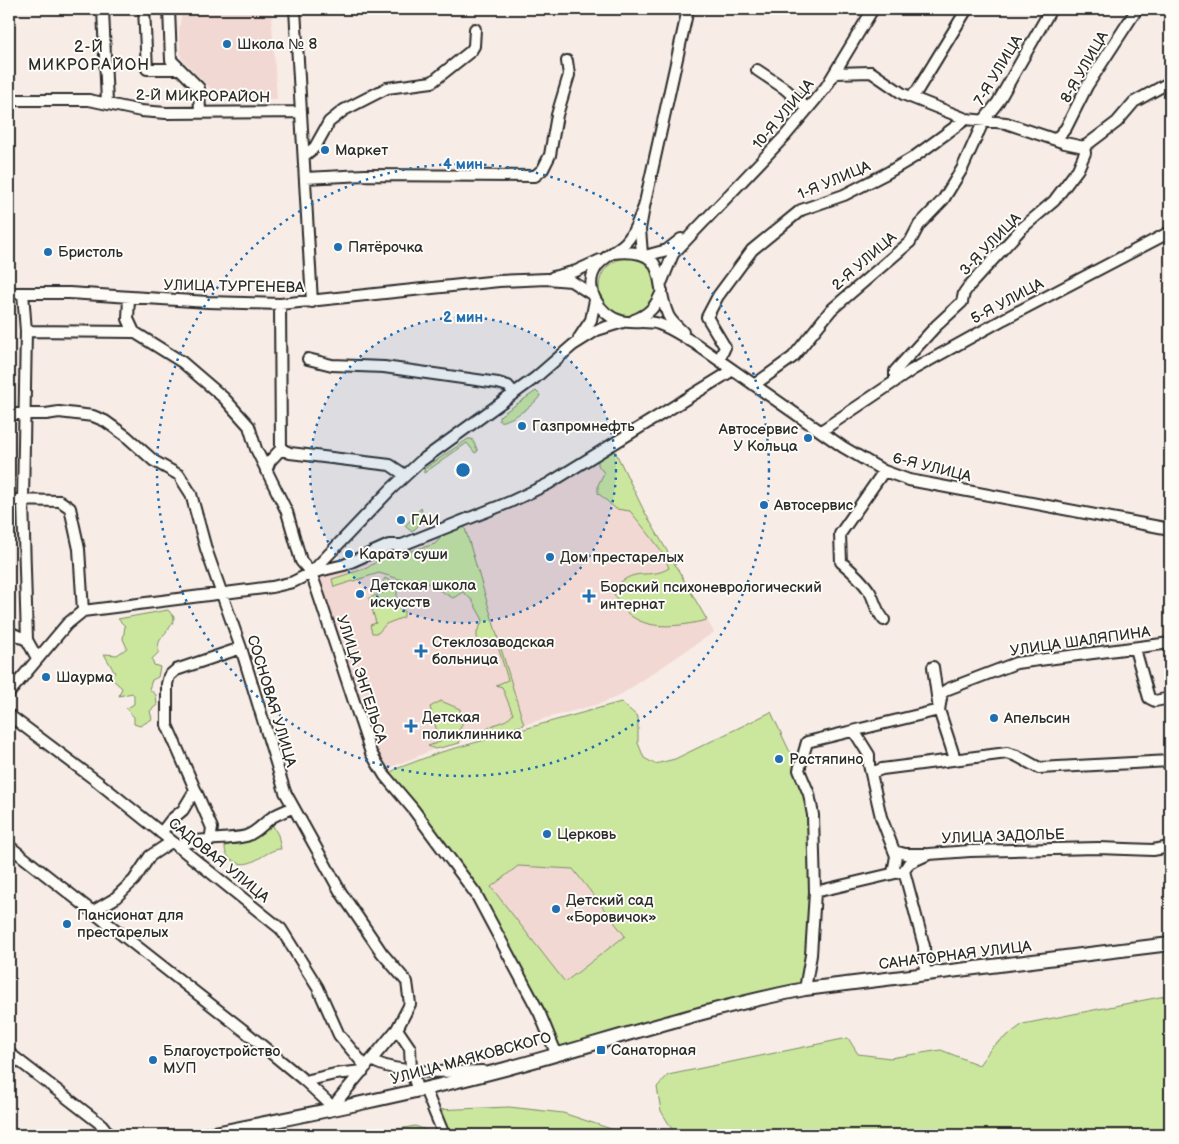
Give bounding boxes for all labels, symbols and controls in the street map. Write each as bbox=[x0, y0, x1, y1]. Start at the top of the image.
street label: 8-Я УЛИЦА bbox=[1056, 27, 1113, 107]
street label: 7-Я УЛИЦА bbox=[970, 31, 1027, 109]
place label: Школа № 8 bbox=[237, 35, 318, 54]
district label: 2-Й МИКРОРАЙОН bbox=[28, 38, 150, 75]
marker: Школа № 8 bbox=[221, 38, 233, 50]
street label: 10-Я УЛИЦА bbox=[749, 75, 819, 153]
street label: 2-Й МИКРОРАЙОН bbox=[136, 86, 270, 107]
place label: Маркет bbox=[335, 141, 388, 160]
marker: Маркет bbox=[319, 144, 331, 156]
text: 4 мин bbox=[443, 155, 483, 174]
street label: 1-Я УЛИЦА bbox=[795, 156, 874, 204]
street label: 3-Я УЛИЦА bbox=[956, 208, 1026, 280]
street label: 2-Я УЛИЦА bbox=[828, 227, 901, 295]
place label: Пятёрочка bbox=[348, 238, 423, 257]
marker: Пятёрочка bbox=[332, 241, 344, 253]
place label: Бристоль bbox=[58, 243, 123, 262]
marker: Бристоль bbox=[42, 246, 54, 258]
street label: 5-Я УЛИЦА bbox=[968, 274, 1048, 329]
street label: УЛИЦА ТУРГЕНЕВА bbox=[164, 276, 305, 297]
text: 2 мин bbox=[443, 308, 483, 327]
place label: Газпромнефть bbox=[532, 417, 635, 436]
marker: Газпромнефть bbox=[516, 420, 528, 432]
place label: Автосервис У Кольца bbox=[718, 420, 799, 456]
marker: Автосервис У Кольца bbox=[802, 432, 814, 444]
street label: 6-Я УЛИЦА bbox=[891, 449, 974, 487]
centre of rings bbox=[454, 461, 472, 479]
place label: Автосервис bbox=[773, 496, 854, 515]
marker: Автосервис bbox=[758, 499, 770, 511]
place label: ГАИ bbox=[411, 511, 439, 530]
marker: ГАИ bbox=[395, 514, 407, 526]
place label: Каратэ суши bbox=[359, 545, 448, 564]
marker: Каратэ суши bbox=[343, 548, 355, 560]
place label: Дом престарелых bbox=[560, 548, 684, 567]
marker: Дом престарелых bbox=[544, 551, 556, 563]
place label: Детская школа искусств bbox=[370, 576, 476, 612]
place label: Борский психоневрологический интернат bbox=[600, 578, 822, 614]
marker: Детская школа искусств bbox=[354, 588, 366, 600]
marker: Борский психоневрологический интернат bbox=[582, 589, 596, 603]
street label: УЛИЦА ЭНГЕЛЬСА bbox=[332, 613, 391, 746]
street label: УЛИЦА ШАЛЯПИНА bbox=[1009, 622, 1152, 661]
street label: СОСНОВАЯ УЛИЦА bbox=[242, 633, 301, 770]
place label: Стеклозаводская больница bbox=[432, 633, 554, 669]
marker: Стеклозаводская больница bbox=[414, 644, 428, 658]
place label: Шаурма bbox=[56, 668, 114, 687]
marker: Шаурма bbox=[40, 671, 52, 683]
place label: Детская поликлинника bbox=[422, 708, 522, 744]
place label: Апельсин bbox=[1003, 709, 1070, 728]
marker: Апельсин bbox=[988, 712, 1000, 724]
marker: Детская поликлинника bbox=[404, 719, 418, 733]
place label: Растяпино bbox=[789, 750, 864, 769]
marker: Растяпино bbox=[773, 753, 785, 765]
street label: САДОВАЯ УЛИЦА bbox=[164, 814, 274, 908]
place label: Церковь bbox=[557, 825, 617, 844]
street label: УЛИЦА ЗАДОЛЬЕ bbox=[941, 825, 1065, 848]
marker: Церковь bbox=[541, 828, 553, 840]
place label: Детский сад «Боровичок» bbox=[566, 891, 657, 927]
marker: Детский сад «Боровичок» bbox=[550, 903, 562, 915]
place label: Пансионат для престарелых bbox=[77, 906, 184, 942]
marker: Пансионат для престарелых bbox=[61, 918, 73, 930]
street label: САНАТОРНАЯ УЛИЦА bbox=[878, 937, 1033, 974]
street label: УЛИЦА МАЯКОВСКОГО bbox=[389, 1028, 554, 1089]
place label: Санаторная bbox=[611, 1041, 696, 1060]
place label: Благоустройство МУП bbox=[163, 1042, 280, 1078]
marker: Санаторная bbox=[595, 1044, 607, 1056]
marker: Благоустройство МУП bbox=[147, 1054, 159, 1066]

